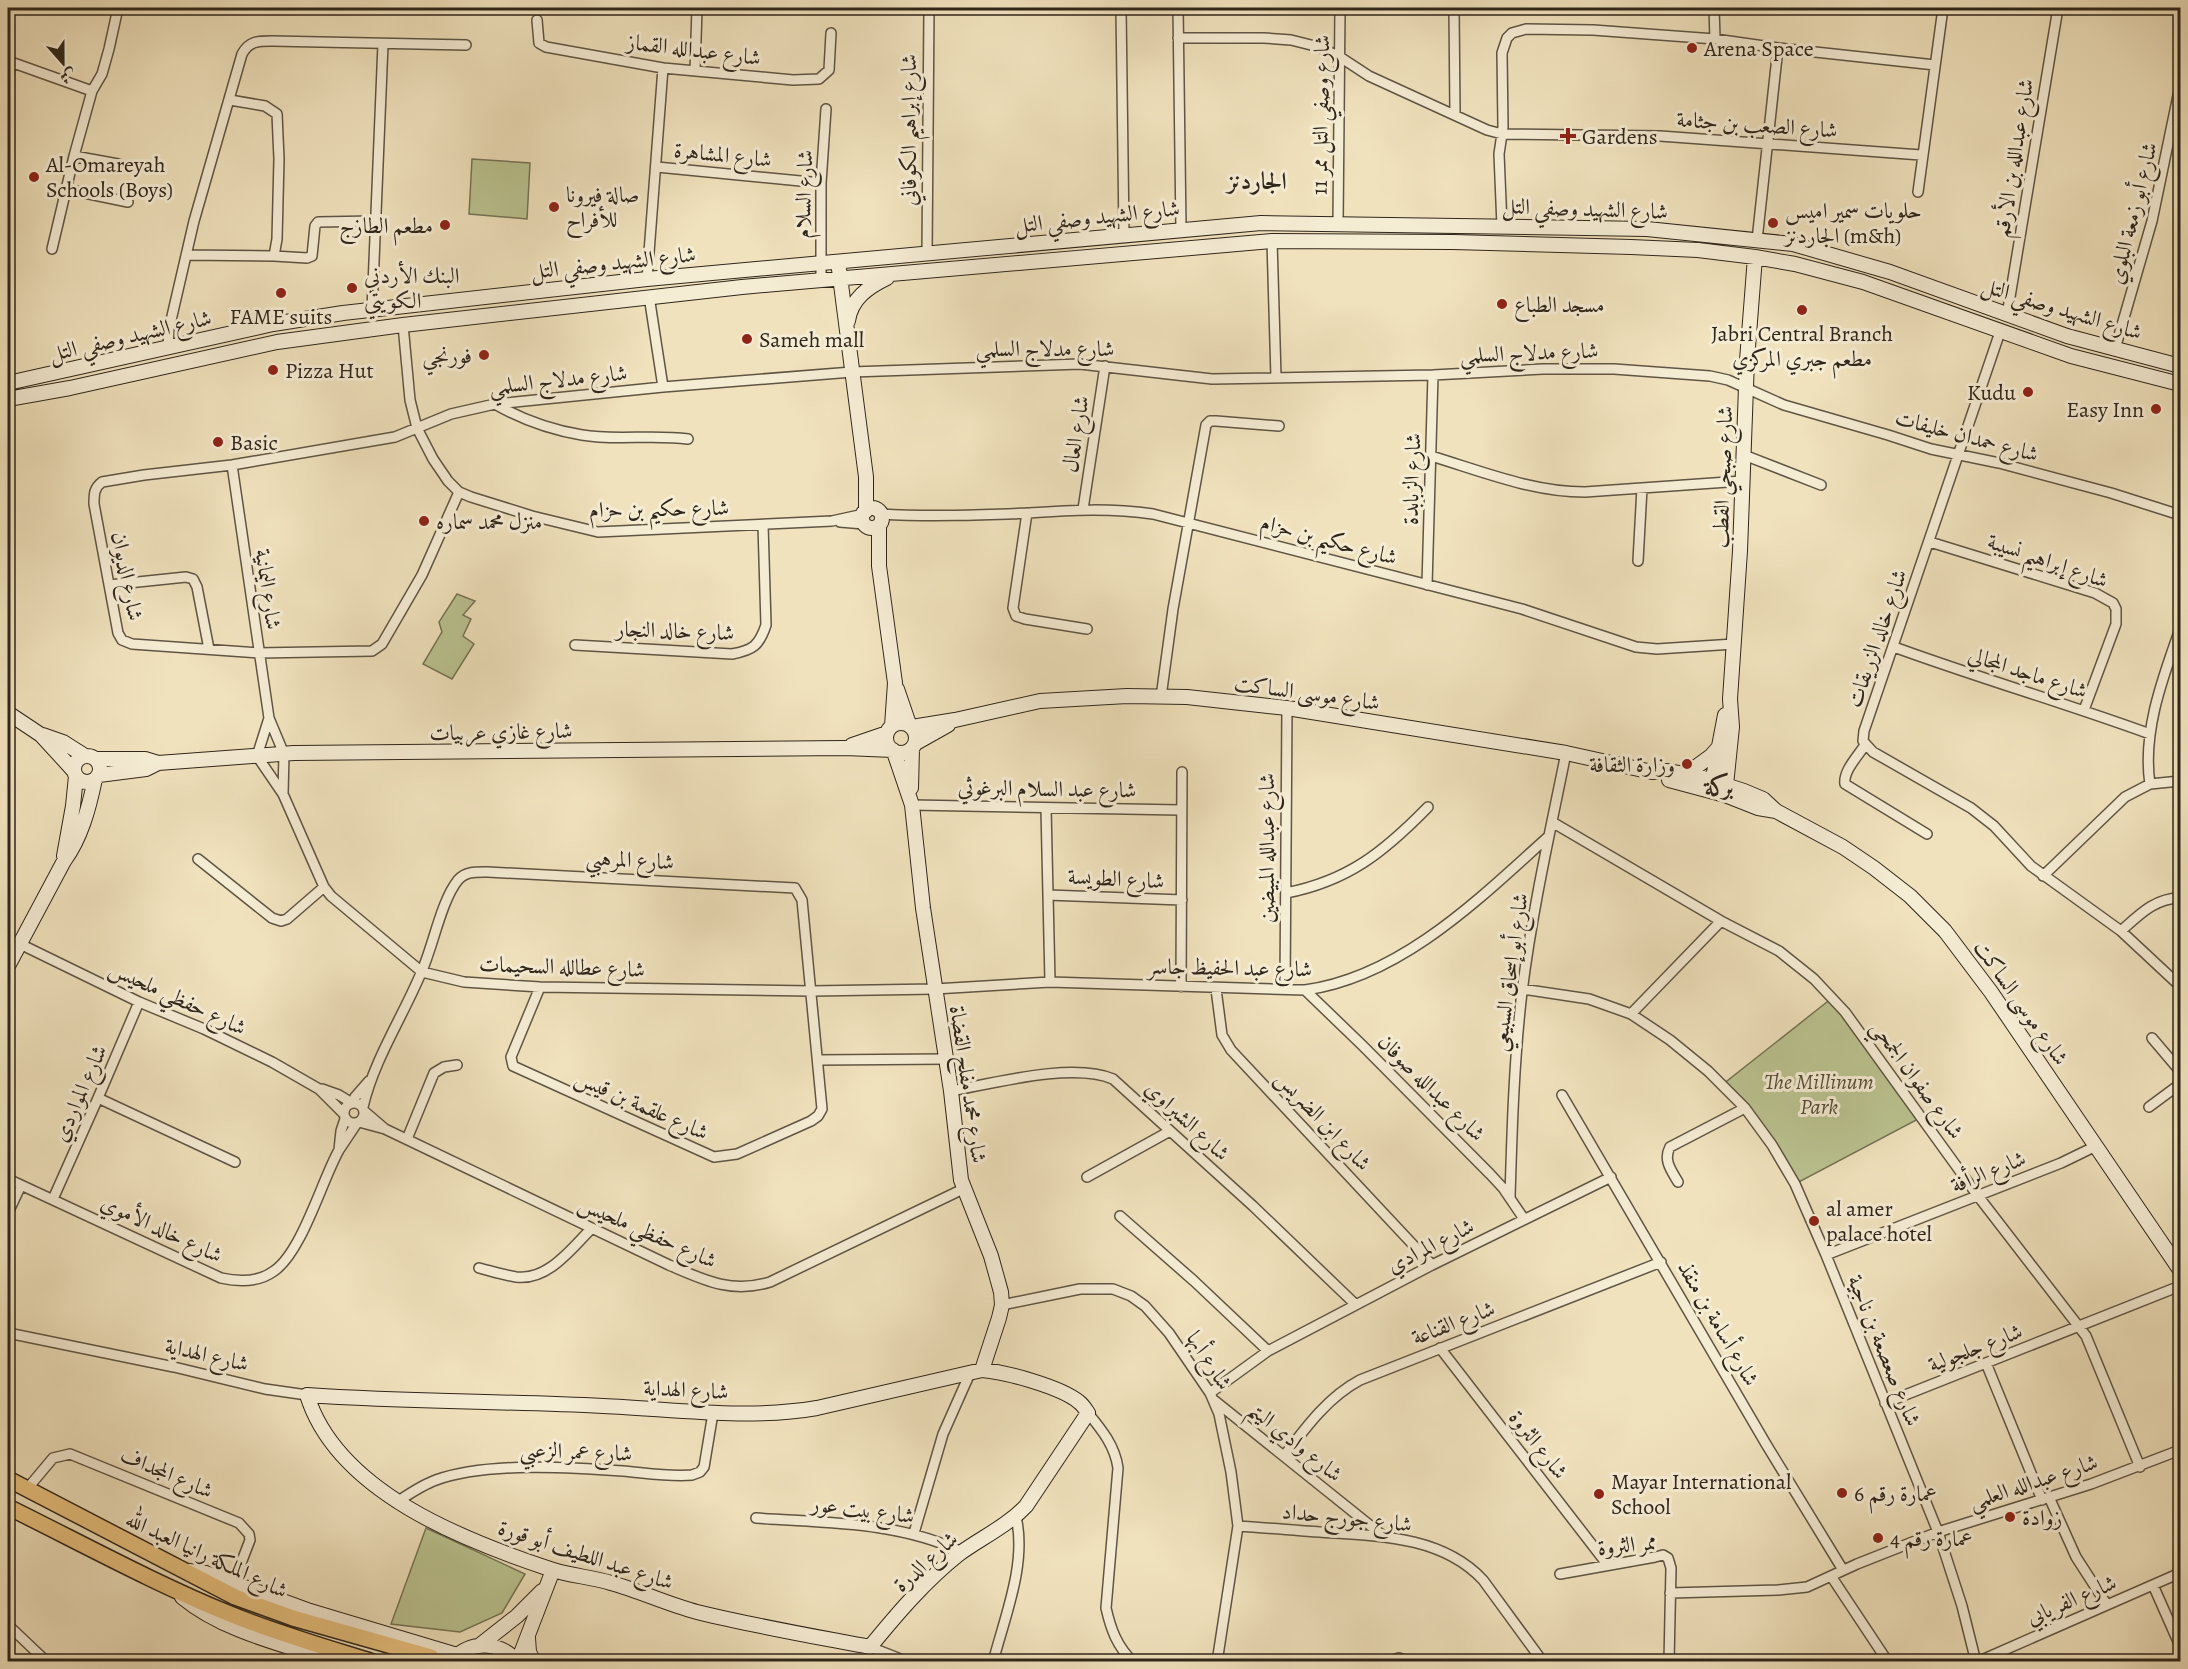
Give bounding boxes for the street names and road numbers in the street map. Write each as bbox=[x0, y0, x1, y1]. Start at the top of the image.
street label: شارع عبدالله القماز bbox=[623, 27, 763, 76]
street label: شارع وصفي التل ممر 11 bbox=[1305, 35, 1344, 196]
street label: شارع إبراهيم الكوفاني bbox=[894, 54, 930, 206]
street label: شارع عبدالله بن الأرقم bbox=[1986, 76, 2046, 241]
street label: شارع الصعب بن جثامة bbox=[1675, 104, 1838, 149]
street label: شارع المشاهرة bbox=[672, 135, 773, 178]
street label: شارع أبو زمعة البلوي bbox=[2100, 139, 2168, 288]
street label: شارع السلام bbox=[787, 149, 825, 239]
street label: شارع الشهيد وصفي التل bbox=[1501, 191, 1669, 234]
street label: شارع الشهيد وصفي التل bbox=[1013, 193, 1182, 248]
street label: شارع الشهيد وصفي التل bbox=[529, 239, 698, 294]
street label: شارع الشهيد وصفي التل bbox=[1976, 270, 2146, 354]
street label: شارع الشهيد وصفي التل bbox=[46, 303, 216, 376]
street label: شارع مدلاج السلمي bbox=[976, 334, 1114, 369]
street label: شارع مدلاج السلمي bbox=[1459, 336, 1599, 375]
street label: شارع مدلاج السلمي bbox=[488, 358, 629, 407]
street label: شارع العال bbox=[1055, 394, 1100, 475]
street label: شارع حمدان خليفات bbox=[1891, 402, 2042, 472]
street label: شارع صبحي القطب bbox=[1706, 405, 1745, 549]
street label: شارع الزبابدة bbox=[1395, 433, 1432, 526]
street label: شارع حكيم بن حزام bbox=[589, 493, 730, 531]
street label: شارع حكيم بن حزام bbox=[1256, 507, 1400, 578]
street label: شارع إبراهيم نسيبة bbox=[1981, 526, 2112, 601]
street label: شارع الديوان bbox=[101, 529, 150, 624]
street label: شارع اليمانية bbox=[245, 547, 289, 632]
street label: شارع خالد الزريقات bbox=[1839, 565, 1917, 712]
street label: شارع خالد النجار bbox=[613, 614, 735, 651]
street label: شارع ماجد المجالي bbox=[1963, 640, 2091, 709]
street label: شارع موسى الساكت bbox=[1232, 668, 1382, 721]
street label: شارع غازي عربيات bbox=[429, 716, 573, 751]
street label: شارع عبد السلام البرغوثي bbox=[957, 772, 1137, 810]
street label: شارع عبدالله المبيضين bbox=[1252, 773, 1285, 923]
street label: شارع المرهبي bbox=[585, 843, 675, 882]
street label: شارع الطويسة bbox=[1067, 861, 1165, 900]
street label: شارع أبو إسحاق السبيعي bbox=[1483, 891, 1541, 1054]
street label: شارع موسى الساكت bbox=[1964, 934, 2076, 1073]
street label: شارع عطالله السحيمات bbox=[478, 949, 646, 988]
street label: شارع عبد الحفيظ جاسر bbox=[1145, 952, 1312, 987]
street label: شارع حفظي ملحيس bbox=[102, 953, 251, 1047]
street label: شارع محمد مفلح القضاة bbox=[938, 1003, 994, 1165]
street label: شارع صفوان الجمحي bbox=[1860, 1014, 1971, 1148]
street label: شارع عبدالله صوفان bbox=[1369, 1027, 1492, 1150]
street label: شارع المواردي bbox=[45, 1040, 117, 1148]
street label: شارع علقمة بن قيس bbox=[569, 1062, 713, 1150]
street label: شارع ابن الضريس bbox=[1266, 1064, 1378, 1180]
street label: شارع الشبراوي bbox=[1136, 1074, 1236, 1170]
street label: شارع الرأفة bbox=[1946, 1142, 2032, 1203]
street label: شارع خالد الأموي bbox=[95, 1187, 228, 1273]
street label: شارع حفظي ملحيس bbox=[572, 1188, 721, 1280]
street label: شارع المرادي bbox=[1382, 1211, 1481, 1283]
street label: شارع أسامة بن منقذ bbox=[1668, 1255, 1767, 1393]
street label: شارع صعصعة بن ناجية bbox=[1837, 1270, 1928, 1432]
street label: شارع القناعة bbox=[1407, 1293, 1500, 1355]
street label: شارع جلجولية bbox=[1924, 1316, 2028, 1382]
street label: شارع أبها bbox=[1177, 1325, 1240, 1397]
street label: شارع الهداية bbox=[161, 1331, 252, 1382]
street label: شارع الهداية bbox=[642, 1373, 729, 1410]
street label: شارع وادي اليتم bbox=[1238, 1394, 1349, 1494]
street label: شارع الثروة bbox=[1499, 1404, 1575, 1487]
street label: شارع عمر الزعبي bbox=[519, 1435, 633, 1474]
street label: شارع المجداف bbox=[114, 1440, 218, 1509]
street label: شارع عبدالله العلمي bbox=[1965, 1447, 2103, 1522]
street label: شارع بيت عور bbox=[807, 1489, 916, 1534]
street label: شارع جورج حداد bbox=[1280, 1496, 1413, 1544]
street label: شارع الملكة رانيا العبد الله bbox=[119, 1501, 294, 1608]
street label: شارع عبد اللطيف أبو قورة bbox=[493, 1512, 677, 1600]
street label: شارع الدرة bbox=[887, 1524, 967, 1601]
street label: ممر الثروة bbox=[1596, 1527, 1658, 1563]
street label: شارع الفريابي bbox=[2022, 1568, 2122, 1635]

